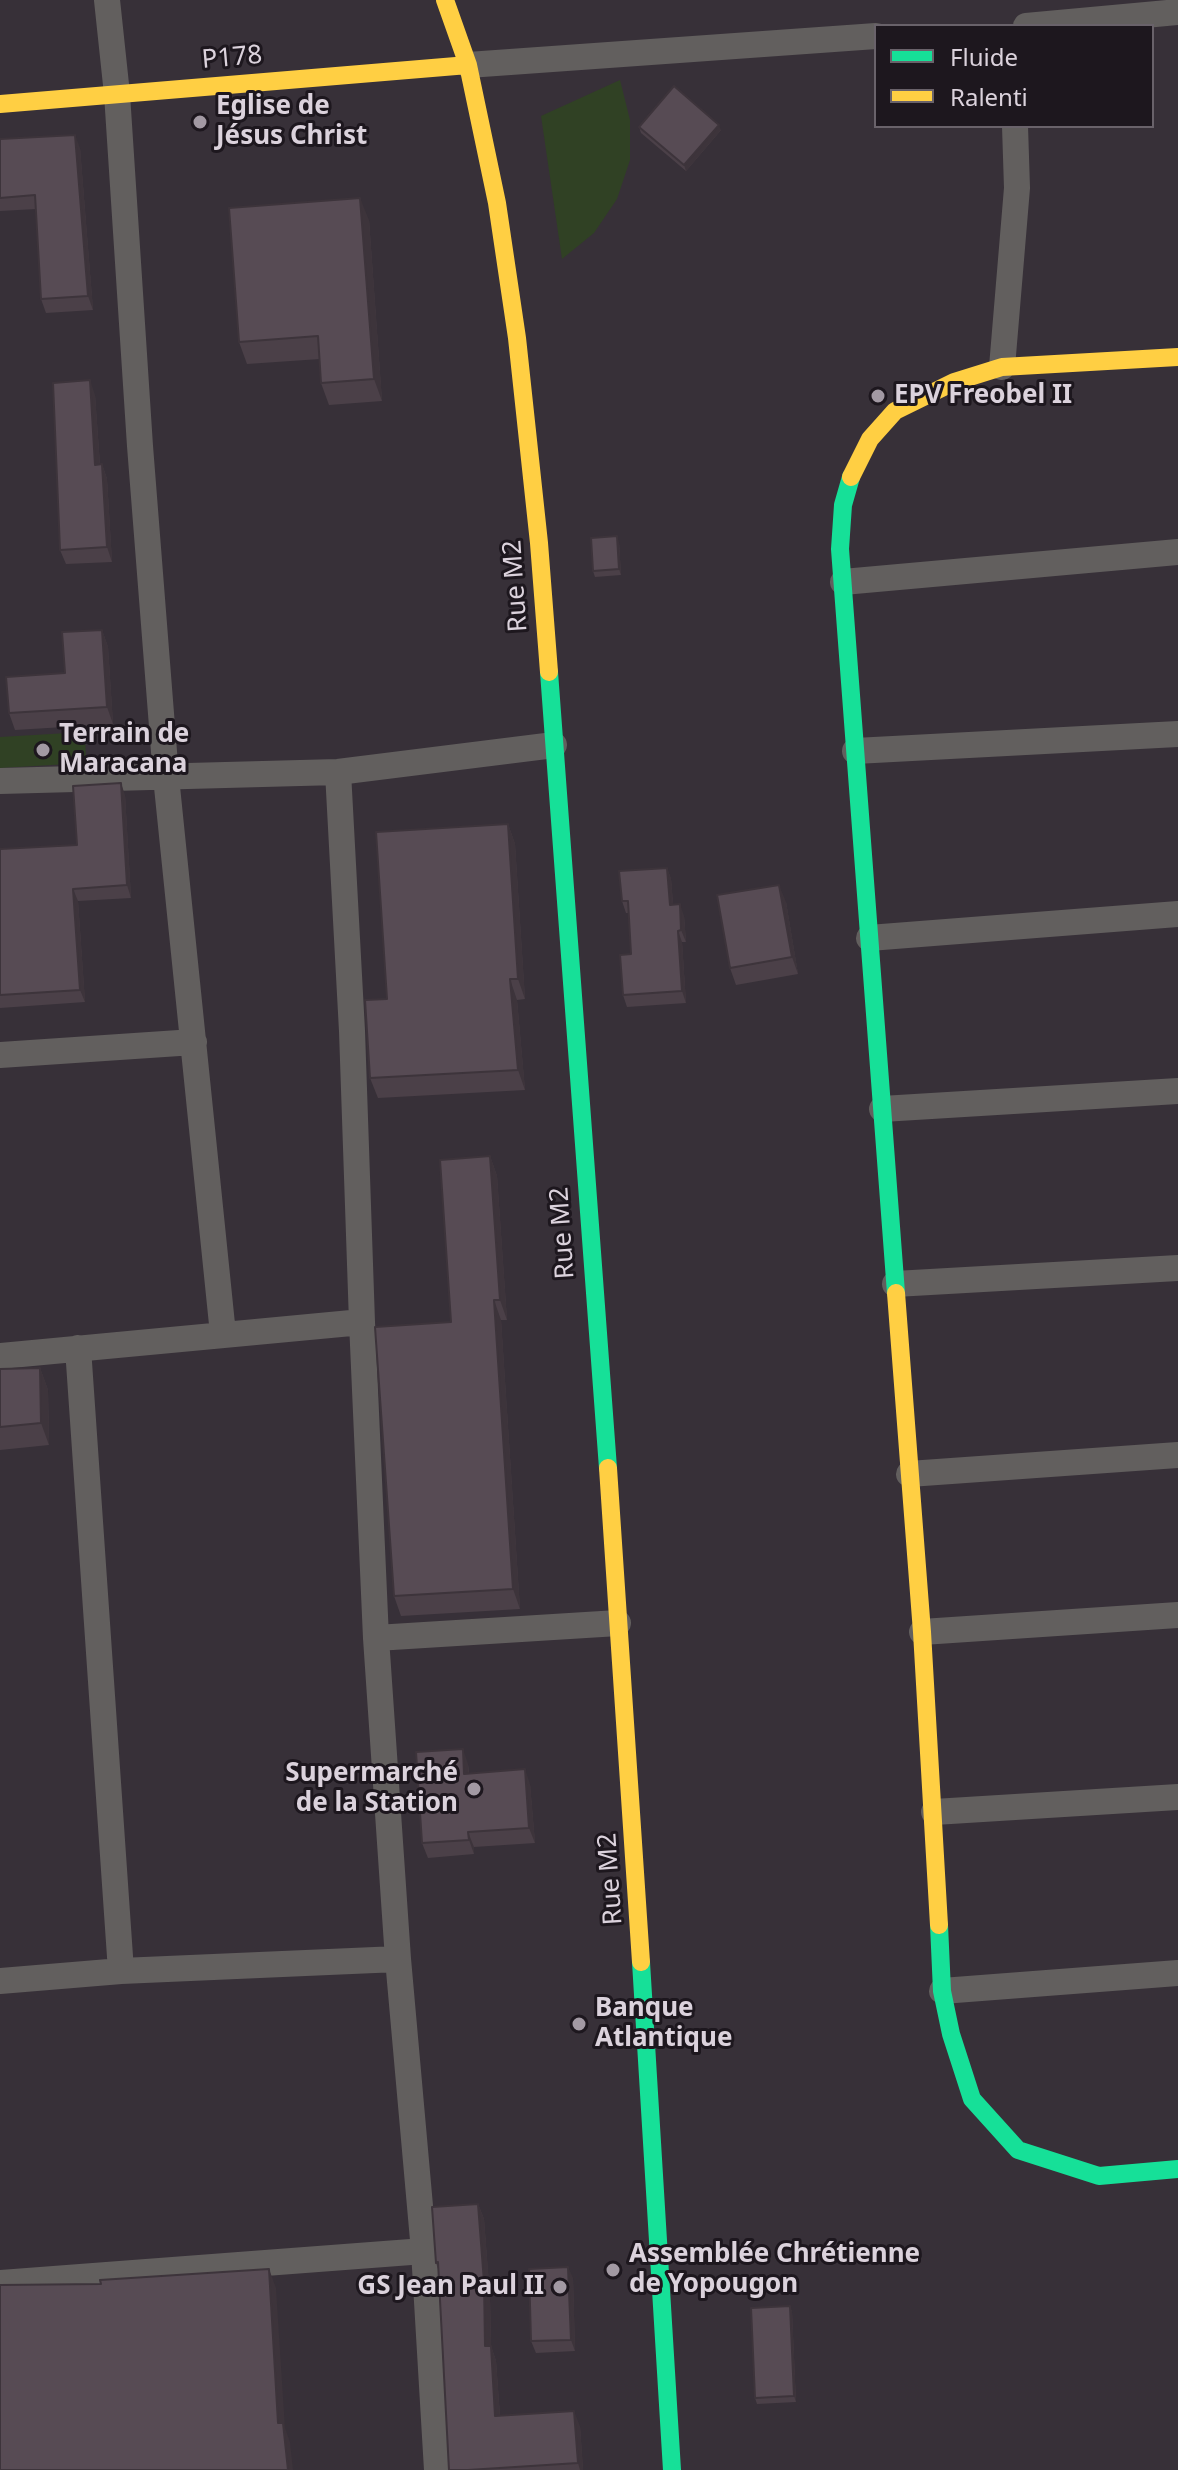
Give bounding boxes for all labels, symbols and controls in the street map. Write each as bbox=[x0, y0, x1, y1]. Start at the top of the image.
legend bbox=[874, 24, 1154, 128]
street label: P178 bbox=[201, 40, 263, 76]
text: Fluide bbox=[950, 40, 1018, 73]
text: Ralenti bbox=[950, 80, 1028, 113]
place label: Eglise de Jésus Christ bbox=[216, 91, 367, 152]
marker: Eglise de Jésus Christ bbox=[191, 113, 209, 131]
place label: EPV Freobel II bbox=[894, 380, 1072, 412]
marker: EPV Freobel II bbox=[869, 387, 887, 405]
street label: Rue M2 bbox=[497, 539, 535, 633]
place label: Terrain de Maracana bbox=[59, 719, 189, 780]
marker: Terrain de Maracana bbox=[34, 741, 52, 759]
street label: Rue M2 bbox=[544, 1186, 582, 1280]
place label: Supermarché de la Station bbox=[285, 1758, 458, 1820]
marker: Supermarché de la Station bbox=[465, 1780, 483, 1798]
street label: Rue M2 bbox=[592, 1832, 630, 1926]
place label: Banque Atlantique bbox=[595, 1993, 732, 2054]
marker: Banque Atlantique bbox=[570, 2015, 588, 2033]
place label: Assemblée Chrétienne de Yopougon bbox=[629, 2239, 920, 2300]
marker: Assemblée Chrétienne de Yopougon bbox=[604, 2261, 622, 2279]
place label: GS Jean Paul II bbox=[357, 2271, 544, 2303]
marker: GS Jean Paul II bbox=[551, 2278, 569, 2296]

